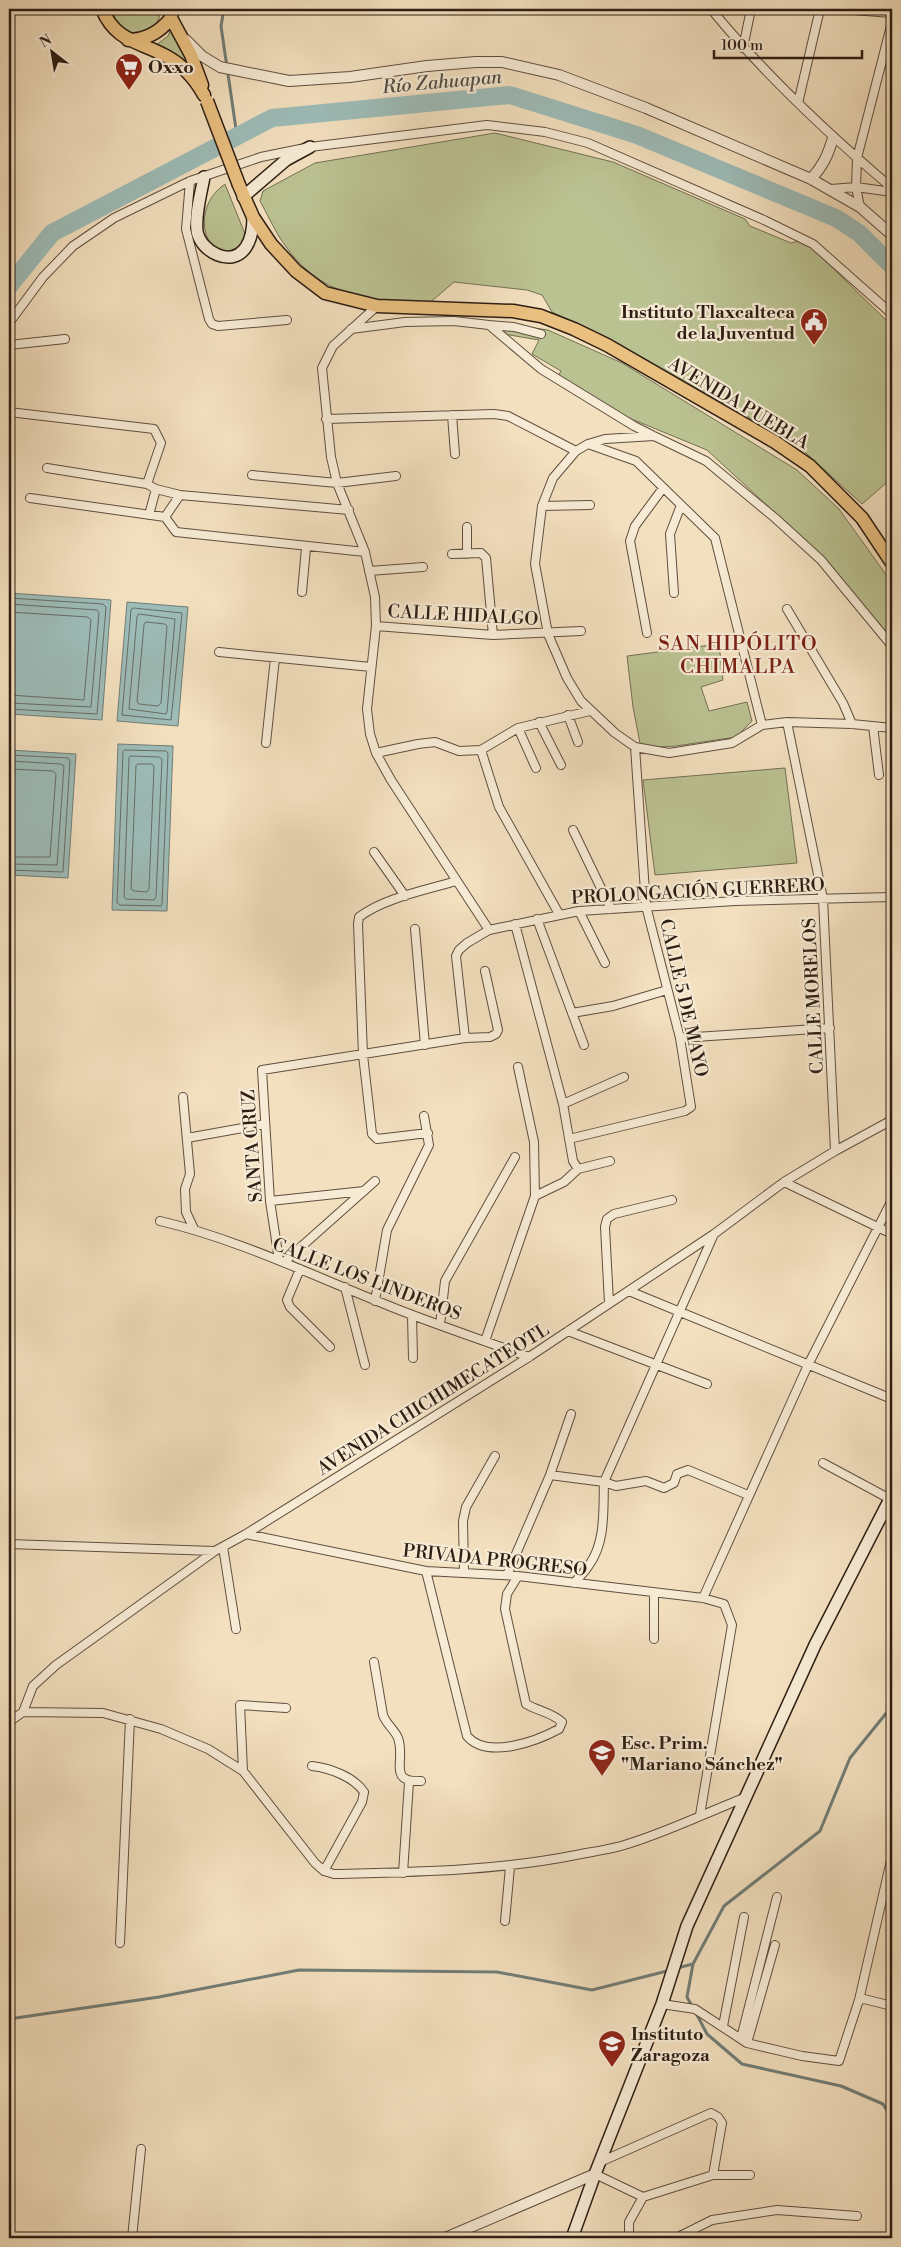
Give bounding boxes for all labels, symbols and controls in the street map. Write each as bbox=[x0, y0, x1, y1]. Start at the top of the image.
north arrow bbox=[28, 28, 78, 78]
scale bar bbox=[714, 28, 861, 60]
text: N bbox=[36, 31, 55, 52]
text: 100 m bbox=[721, 36, 763, 55]
supermarket icon: Oxxo bbox=[114, 52, 144, 91]
place label: Oxxo bbox=[148, 56, 194, 79]
water label: Río Zahuapan bbox=[380, 65, 503, 99]
place label: Instituto Tlaxcalteca de la Juventud bbox=[621, 301, 795, 345]
public building icon: Instituto Tlaxcalteca de la Juventud bbox=[799, 307, 829, 346]
street label: AVENIDA PUEBLA bbox=[663, 352, 814, 455]
street label: CALLE HIDALGO bbox=[387, 600, 539, 631]
district label: SAN HIPÓLITO CHIMALPA bbox=[658, 631, 818, 680]
street label: PROLONGACIÓN GUERRERO bbox=[571, 873, 825, 910]
street label: CALLE 5 DE MAYO bbox=[654, 917, 713, 1079]
street label: CALLE MORELOS bbox=[798, 917, 829, 1075]
street label: SANTA CRUZ bbox=[237, 1089, 268, 1203]
street label: CALLE LOS LINDEROS bbox=[269, 1233, 464, 1326]
street label: AVENIDA CHICHIMECATEOTL bbox=[312, 1318, 554, 1481]
street label: PRIVADA PROGRESO bbox=[402, 1539, 588, 1582]
place label: Esc. Prim. "Mariano Sánchez" bbox=[621, 1732, 783, 1776]
school or university icon: Esc. Prim. "Mariano Sánchez" bbox=[587, 1738, 617, 1777]
place label: Instituto Zaragoza bbox=[631, 2023, 710, 2067]
school or university icon: Instituto Zaragoza bbox=[597, 2029, 627, 2068]

